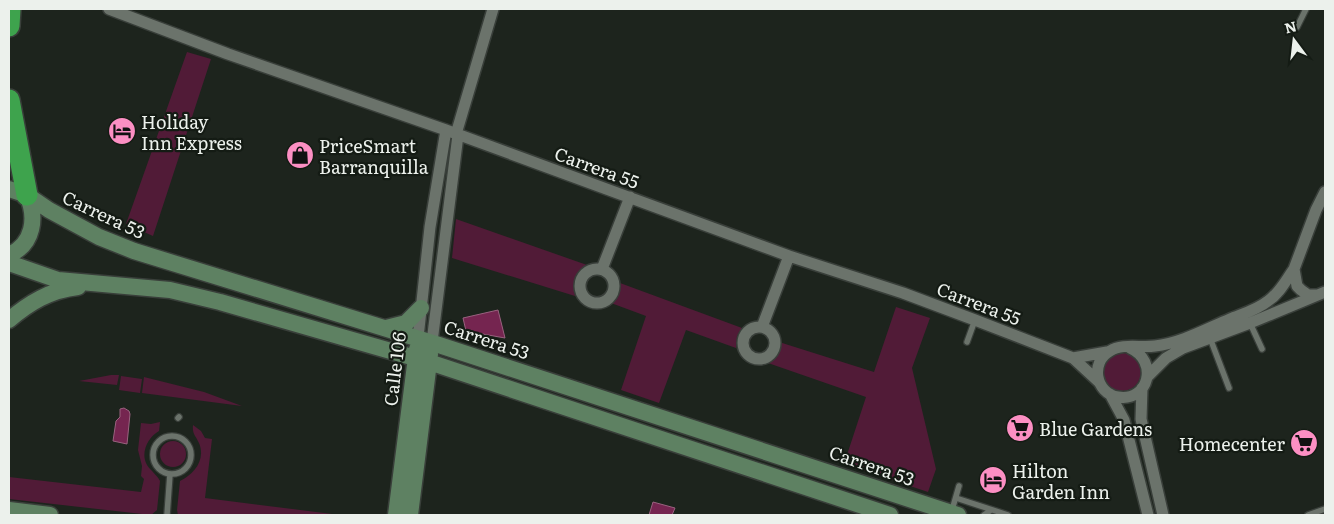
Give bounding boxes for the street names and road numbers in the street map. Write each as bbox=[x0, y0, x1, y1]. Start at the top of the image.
street label: Carrera 55 bbox=[551, 139, 643, 195]
street label: Carrera 53 bbox=[58, 183, 150, 245]
street label: Carrera 55 bbox=[933, 275, 1025, 331]
street label: Carrera 53 bbox=[441, 312, 533, 366]
street label: Calle 106 bbox=[376, 330, 412, 408]
street label: Carrera 53 bbox=[826, 438, 918, 492]

